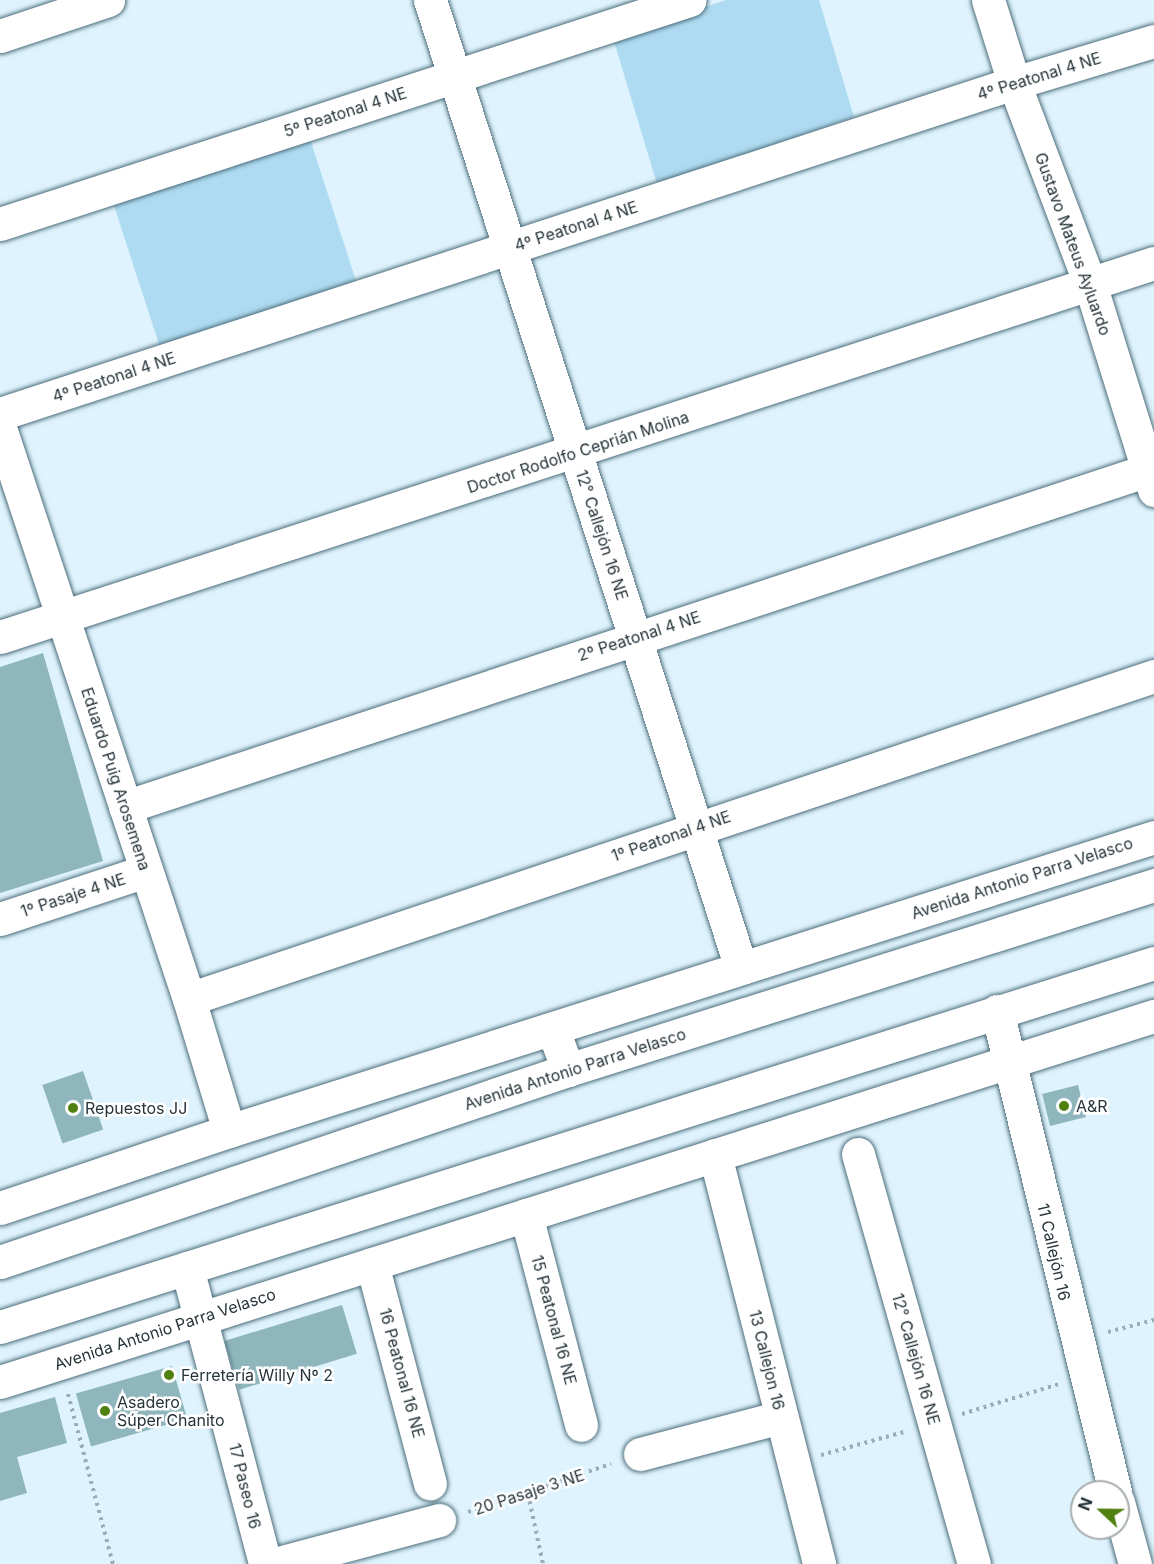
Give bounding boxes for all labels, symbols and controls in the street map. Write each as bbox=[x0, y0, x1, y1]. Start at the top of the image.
street label: 4º Peatonal 4 NE bbox=[975, 48, 1103, 104]
street label: 5º Peatonal 4 NE bbox=[281, 83, 409, 141]
street label: Gustavo Mateus Ayluardo bbox=[1031, 150, 1115, 338]
street label: 4º Peatonal 4 NE bbox=[512, 197, 640, 255]
street label: 4º Peatonal 4 NE bbox=[50, 348, 178, 406]
street label: Doctor Rodolfo Ceprián Molina bbox=[465, 407, 691, 497]
street label: 12° Callejón 16 NE bbox=[572, 467, 632, 603]
street label: 2º Peatonal 4 NE bbox=[575, 607, 703, 665]
street label: Eduardo Puig Arosemena bbox=[77, 685, 155, 873]
street label: 1º Peatonal 4 NE bbox=[609, 807, 733, 865]
street label: Avenida Antonio Parra Velasco bbox=[909, 833, 1135, 923]
street label: 1º Pasaje 4 NE bbox=[18, 869, 128, 921]
street label: Avenida Antonio Parra Velasco bbox=[462, 1024, 688, 1114]
place label: A&R bbox=[1076, 1096, 1108, 1116]
place label: Repuestos JJ bbox=[85, 1098, 187, 1118]
marker: A&R bbox=[1057, 1099, 1071, 1113]
marker: Repuestos JJ bbox=[66, 1101, 80, 1115]
street label: 11 Callejón 16 bbox=[1033, 1202, 1075, 1302]
street label: 15 Peatonal 16 NE bbox=[527, 1253, 581, 1387]
street label: Avenida Antonio Parra Velasco bbox=[52, 1284, 278, 1374]
street label: 12° Callejón 16 NE bbox=[888, 1291, 944, 1427]
street label: 16 Peatonal 16 NE bbox=[375, 1306, 429, 1440]
street label: 13 Callejon 16 bbox=[745, 1308, 789, 1412]
place label: Ferretería Willy Nº 2 bbox=[181, 1365, 333, 1385]
marker: Ferretería Willy Nº 2 bbox=[162, 1368, 176, 1382]
place label: Asadero Súper Chanito bbox=[117, 1392, 225, 1430]
marker: Asadero Súper Chanito bbox=[98, 1404, 112, 1418]
street label: 17 Paseo 16 bbox=[225, 1441, 265, 1531]
street label: 20 Pasaje 3 NE bbox=[471, 1465, 587, 1519]
north arrow bbox=[1070, 1480, 1130, 1540]
text: N bbox=[1074, 1495, 1097, 1513]

